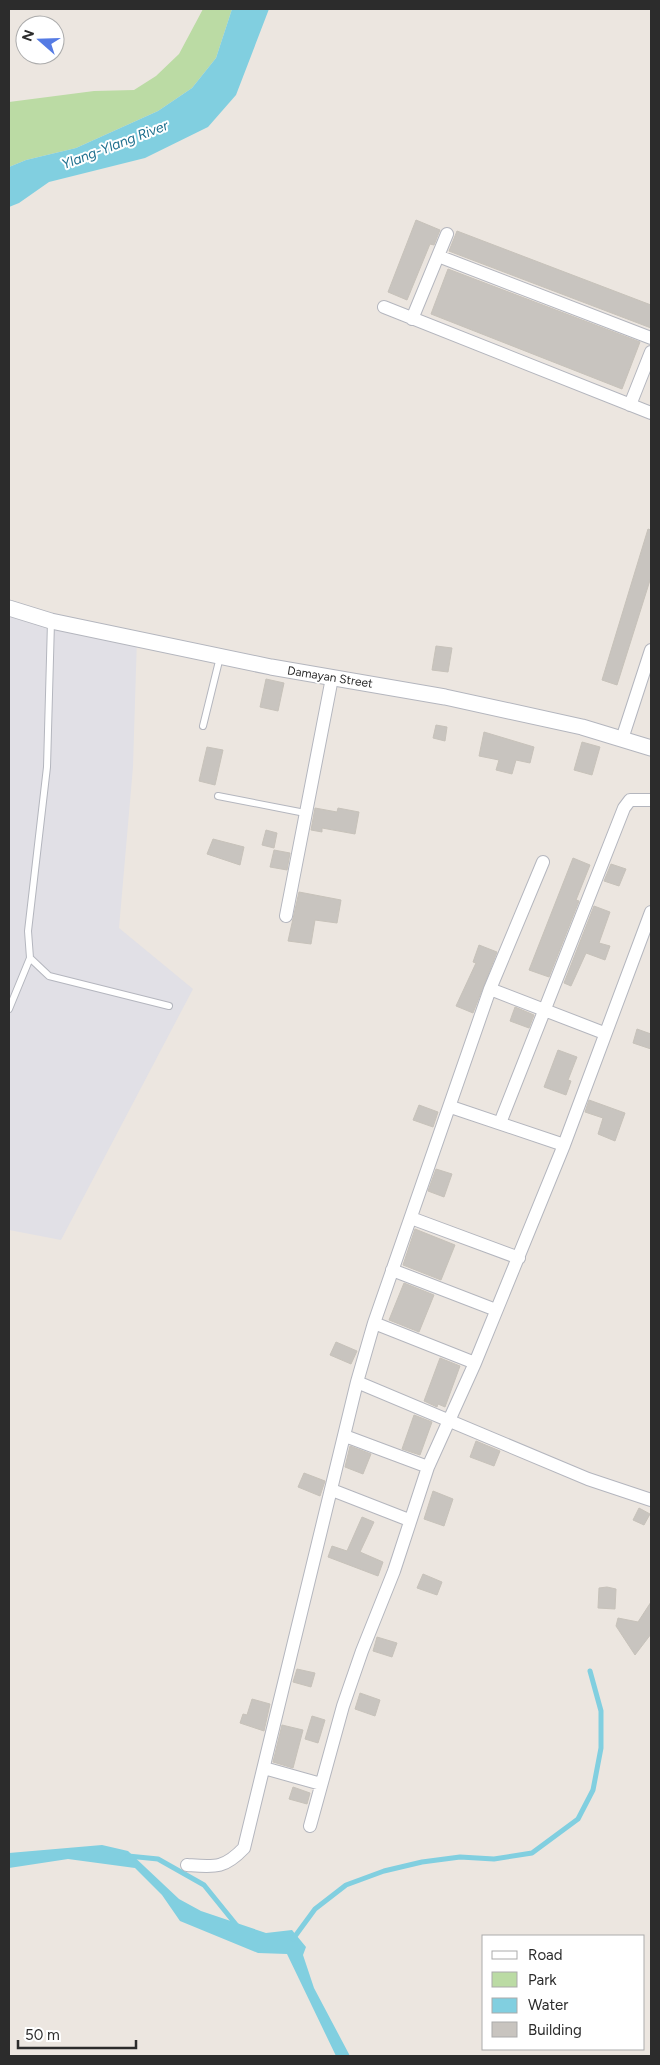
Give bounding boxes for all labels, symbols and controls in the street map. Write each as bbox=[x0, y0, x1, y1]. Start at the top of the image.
north arrow bbox=[15, 15, 65, 65]
text: N bbox=[18, 28, 38, 44]
water label: Ylang-Ylang River bbox=[59, 116, 172, 173]
street label: Damayan Street bbox=[286, 663, 374, 691]
legend bbox=[482, 1935, 645, 2050]
text: Road bbox=[528, 1946, 563, 1964]
text: Park bbox=[528, 1971, 557, 1989]
text: Water bbox=[528, 1996, 568, 2014]
scale bar bbox=[18, 2018, 135, 2050]
text: Building bbox=[528, 2021, 582, 2039]
text: 50 m bbox=[25, 2026, 60, 2044]

